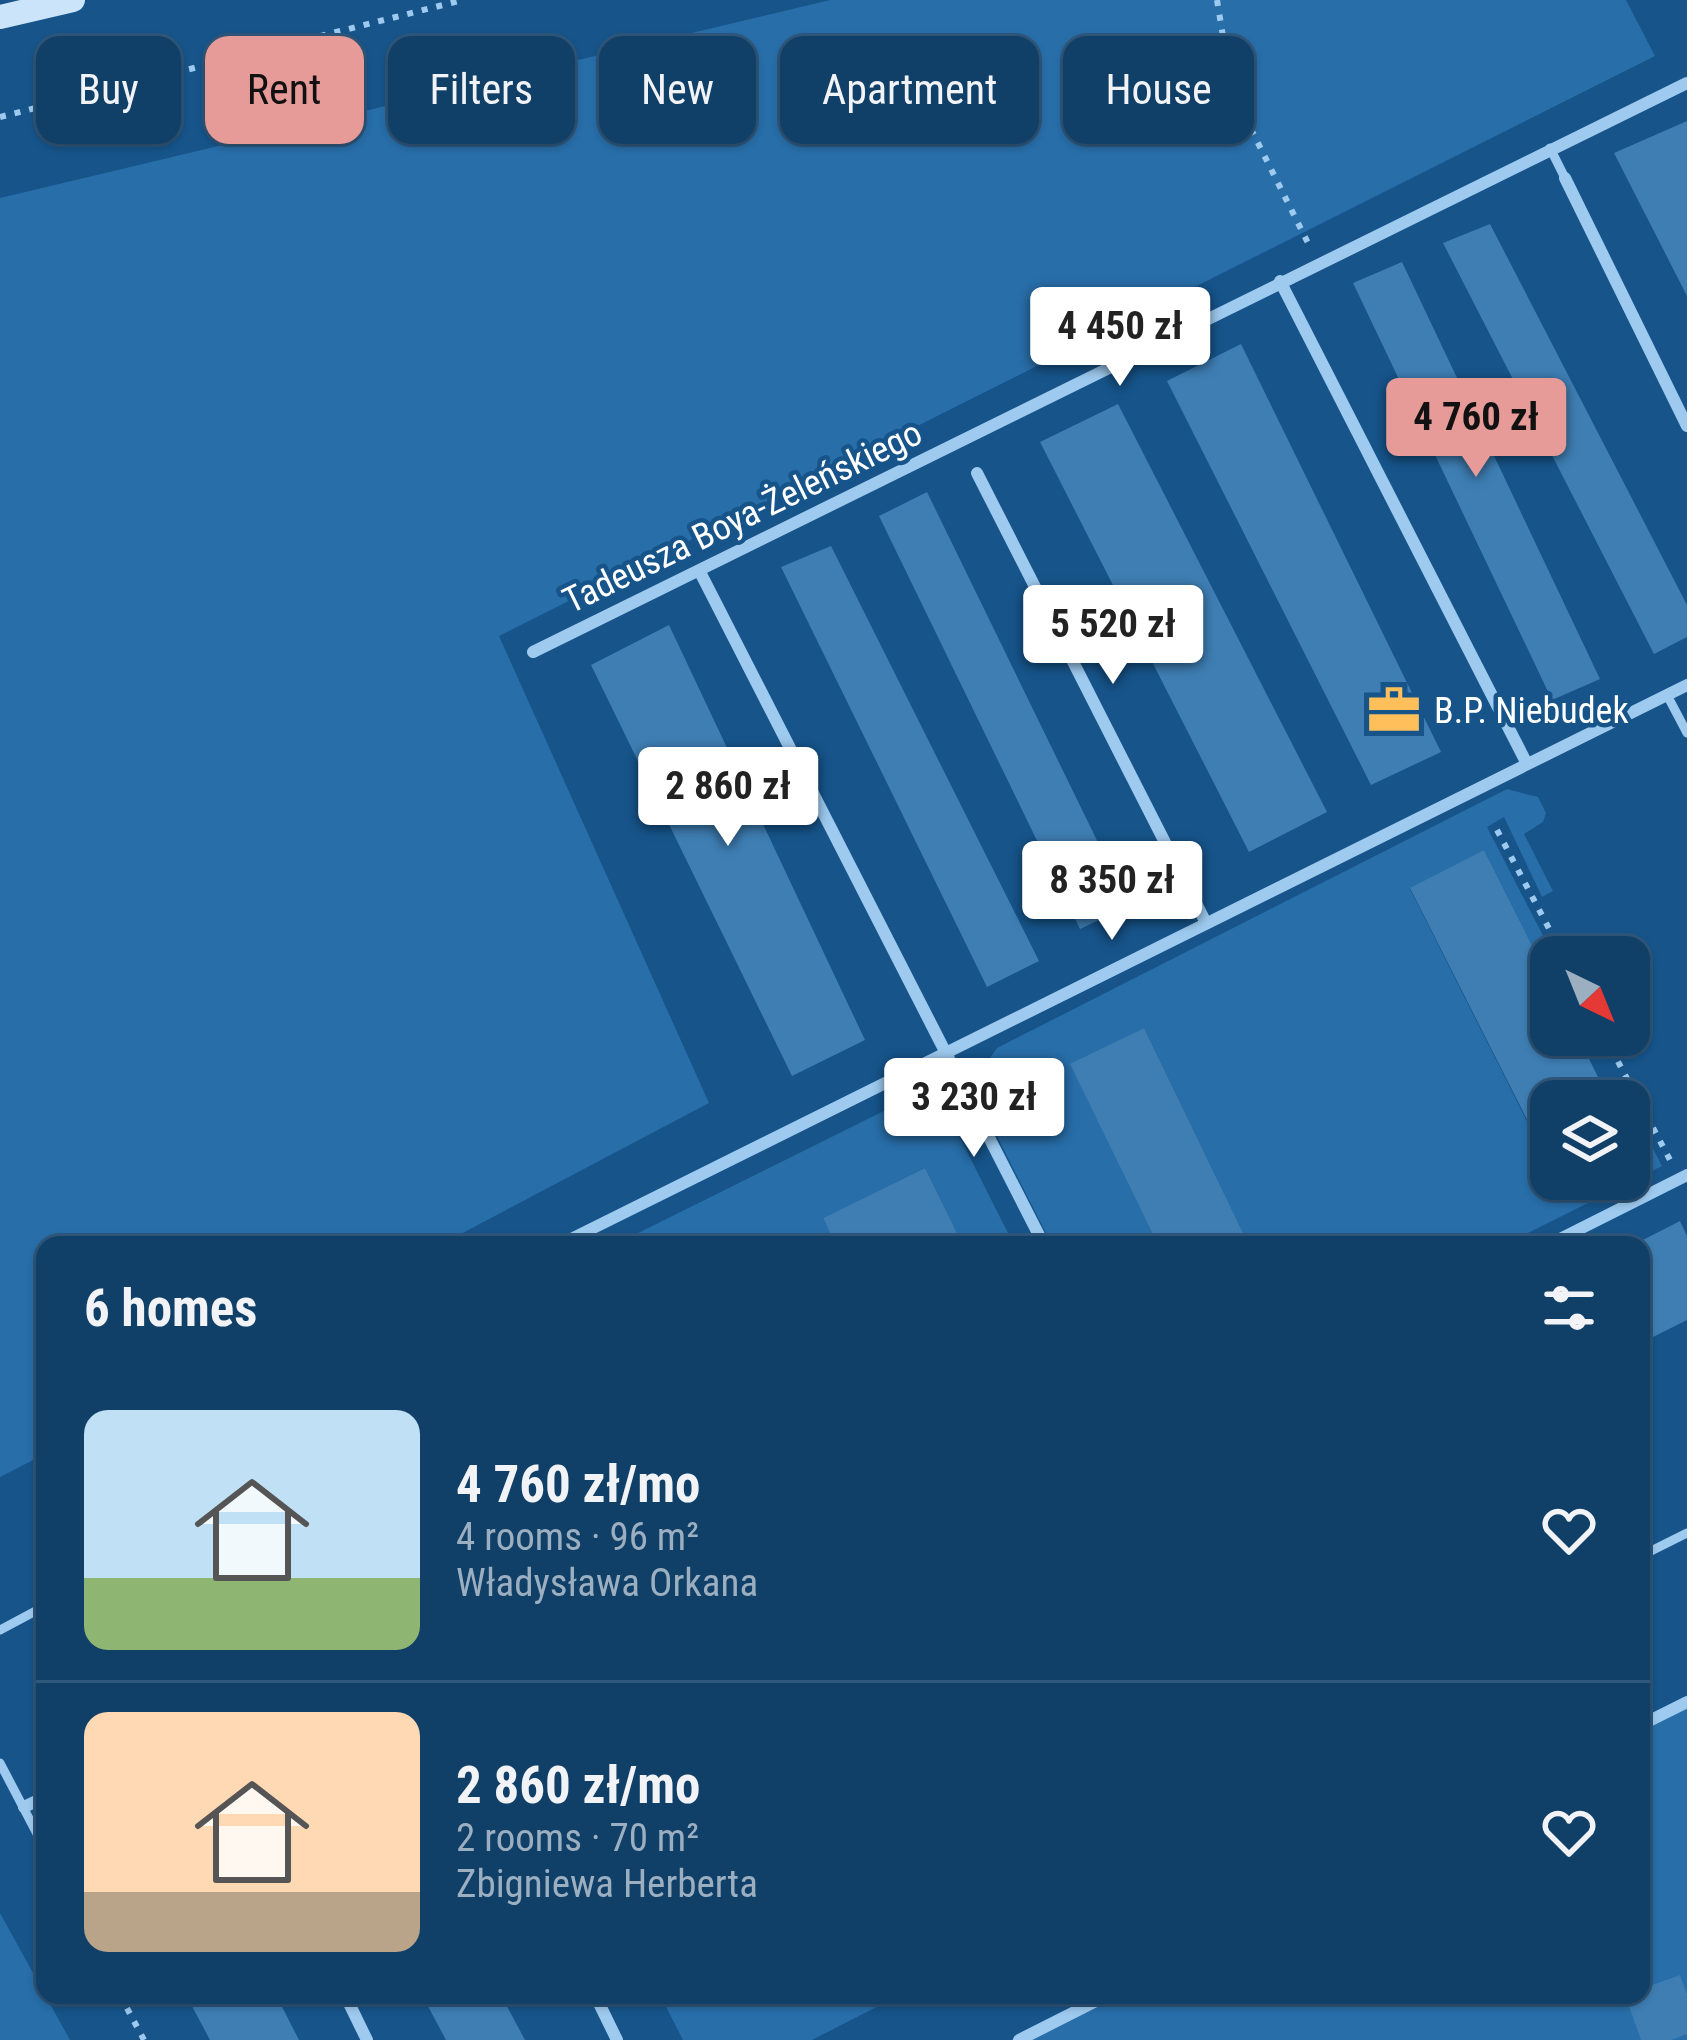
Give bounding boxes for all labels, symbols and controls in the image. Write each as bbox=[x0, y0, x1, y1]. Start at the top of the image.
chip: Buy bbox=[36, 36, 181, 144]
chip: Rent bbox=[205, 36, 364, 144]
chip: Filters bbox=[388, 36, 575, 144]
chip: New bbox=[599, 36, 756, 144]
chip: Apartment bbox=[780, 36, 1039, 144]
chip: House bbox=[1063, 36, 1254, 144]
pin: 4 450 zł bbox=[996, 287, 1244, 389]
text: 4 450 zł bbox=[1057, 303, 1183, 349]
pin: 4 760 zł bbox=[1352, 378, 1600, 480]
text: 4 760 zł bbox=[1413, 394, 1539, 440]
street label: Tadeusza Boya-Żeleńskiego bbox=[556, 412, 929, 622]
pin: 5 520 zł bbox=[989, 585, 1237, 687]
text: 5 520 zł bbox=[1050, 601, 1176, 647]
office icon: B.P. Niebudek bbox=[1365, 681, 1423, 739]
place label: B.P. Niebudek bbox=[1434, 690, 1629, 732]
pin: 2 860 zł bbox=[604, 747, 852, 849]
text: 2 860 zł bbox=[665, 763, 791, 809]
pin: 8 350 zł bbox=[988, 841, 1236, 943]
text: 8 350 zł bbox=[1049, 857, 1175, 903]
north arrow bbox=[1530, 936, 1650, 1056]
map controls bbox=[1530, 936, 1650, 1200]
pin: 3 230 zł bbox=[850, 1058, 1098, 1160]
text: 3 230 zł bbox=[911, 1074, 1037, 1120]
button: layers bbox=[1530, 1080, 1650, 1200]
icon: filters bbox=[1536, 1275, 1602, 1341]
text: 6 homes bbox=[84, 1279, 257, 1338]
text: 4 760 zł/mo bbox=[456, 1455, 700, 1514]
icon: home bbox=[180, 1458, 324, 1602]
icon: heart bbox=[1536, 1497, 1602, 1563]
text: 4 rooms · 96 m² bbox=[456, 1514, 699, 1560]
text: Władysława Orkana bbox=[456, 1560, 758, 1606]
text: 2 860 zł/mo bbox=[456, 1756, 700, 1815]
icon: home bbox=[180, 1760, 324, 1904]
icon: heart bbox=[1536, 1799, 1602, 1865]
text: 2 rooms · 70 m² bbox=[456, 1815, 699, 1861]
text: Zbigniewa Herberta bbox=[456, 1861, 758, 1907]

